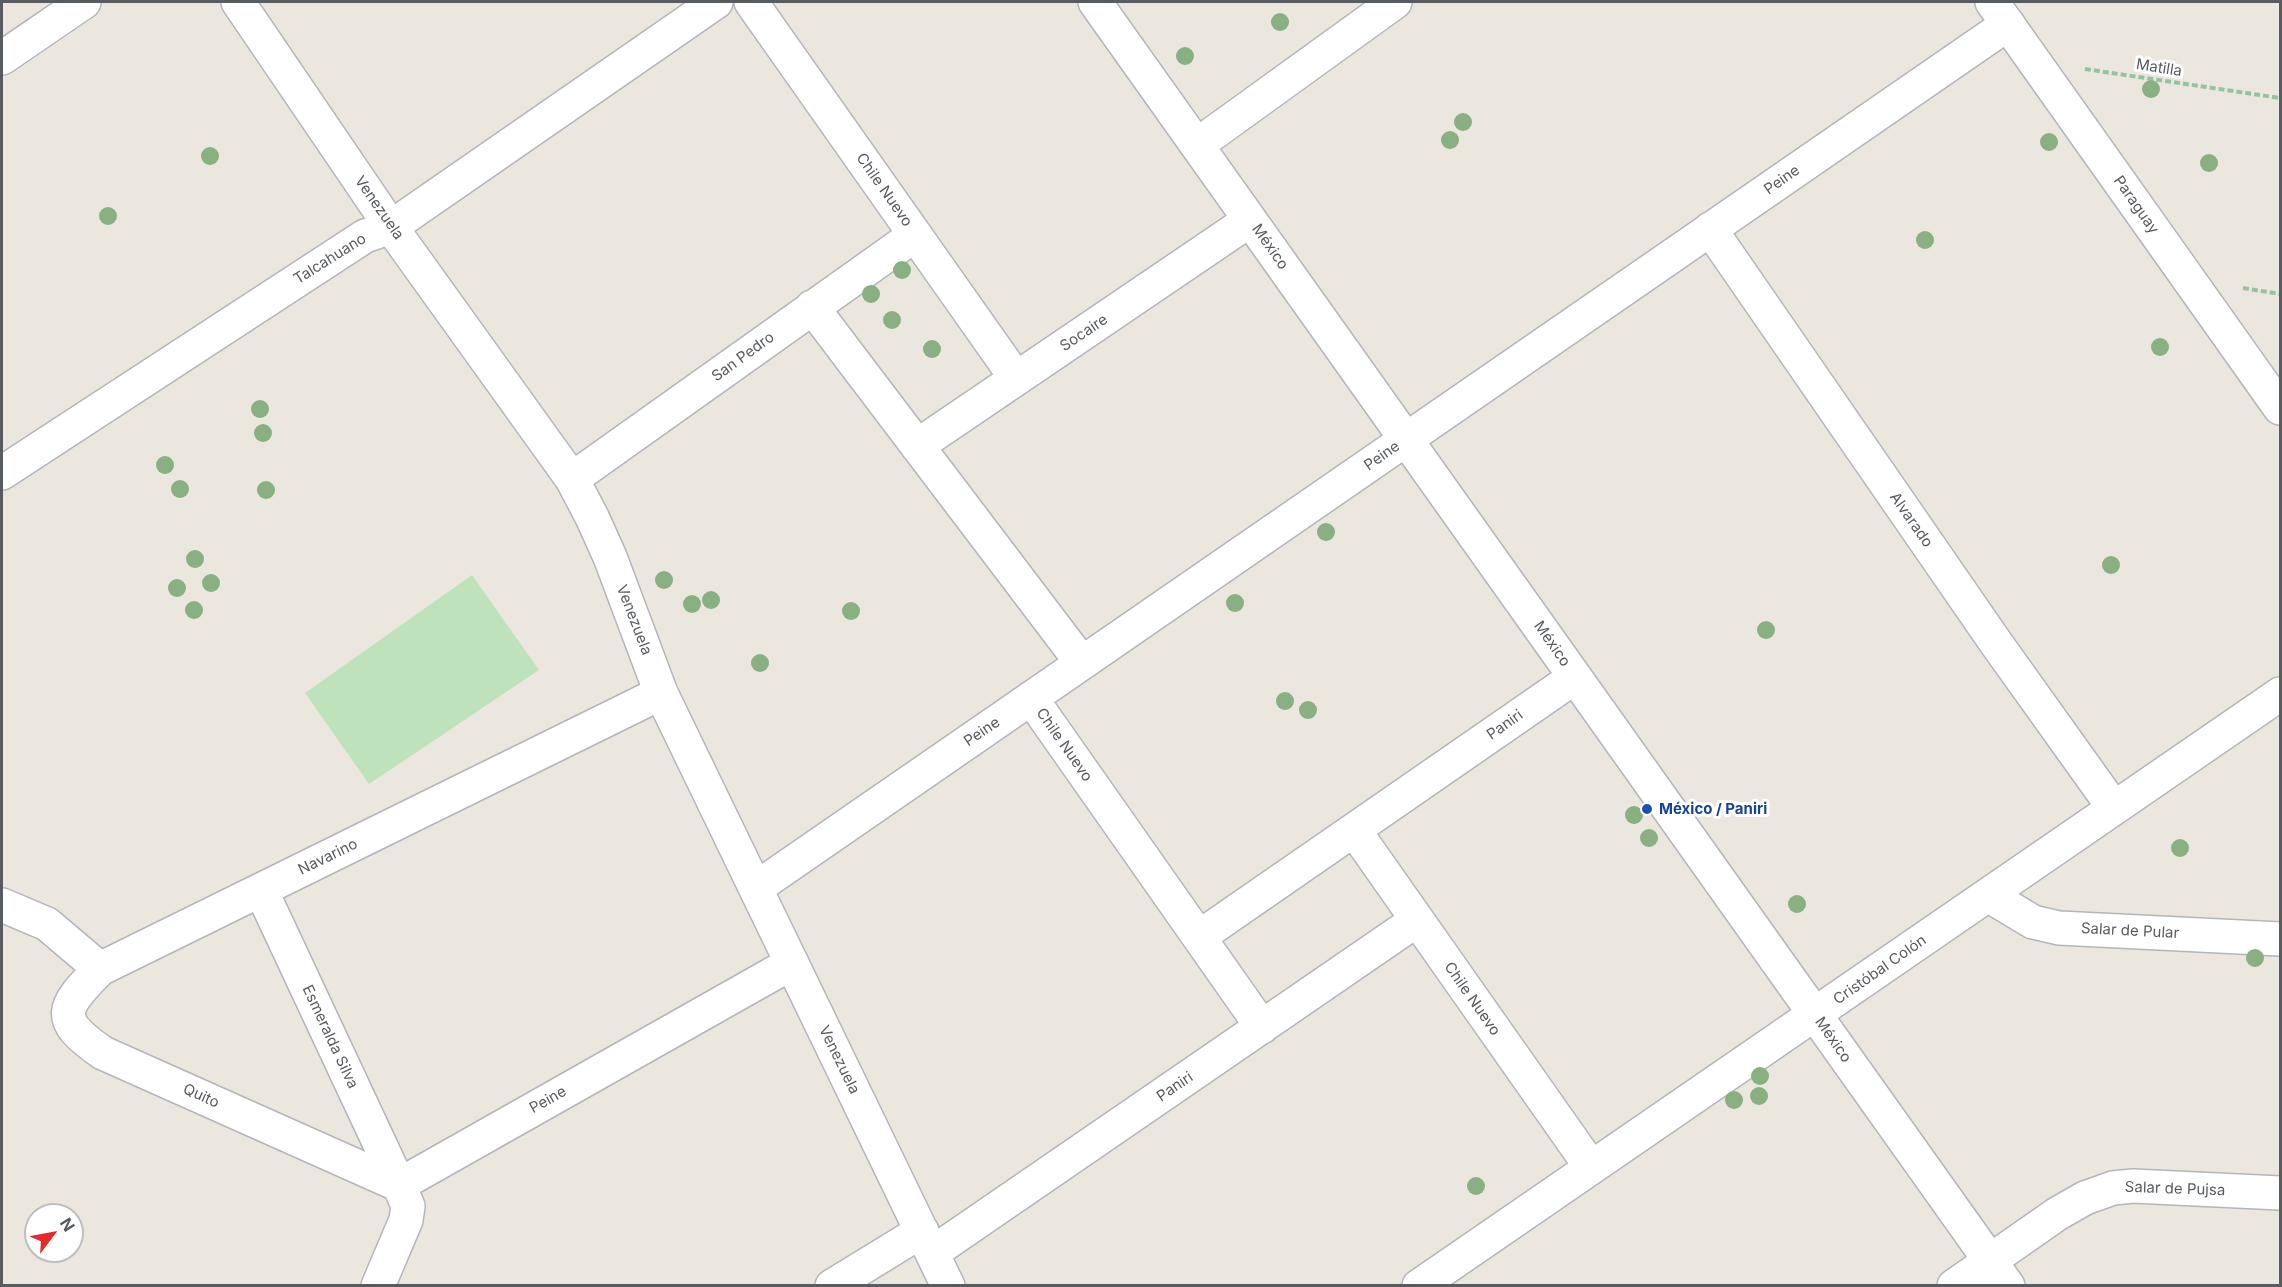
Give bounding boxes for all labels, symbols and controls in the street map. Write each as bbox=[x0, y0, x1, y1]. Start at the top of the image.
street label: Matilla bbox=[2135, 55, 2183, 81]
street label: Chile Nuevo bbox=[852, 150, 916, 230]
street label: Peine bbox=[1761, 161, 1803, 199]
street label: Paraguay bbox=[2109, 172, 2163, 238]
street label: Venezuela bbox=[350, 173, 408, 243]
street label: México bbox=[1248, 221, 1292, 273]
street label: Talcahuano bbox=[291, 230, 369, 288]
street label: Socaire bbox=[1057, 311, 1111, 355]
street label: San Pedro bbox=[708, 328, 778, 386]
street label: Peine bbox=[1361, 437, 1403, 475]
street label: Alvarado bbox=[1886, 489, 1936, 551]
street label: Venezuela bbox=[612, 582, 656, 658]
street label: México bbox=[1530, 618, 1574, 670]
street label: Chile Nuevo bbox=[1032, 705, 1096, 785]
street label: Paniri bbox=[1483, 706, 1527, 744]
street label: Peine bbox=[961, 713, 1003, 751]
place label: México / Paniri bbox=[1659, 800, 1767, 818]
marker: México / Paniri bbox=[1640, 802, 1654, 816]
street label: Navarino bbox=[295, 835, 361, 879]
street label: Salar de Pular bbox=[2080, 919, 2180, 943]
street label: Cristóbal Colón bbox=[1830, 931, 1930, 1009]
street label: Chile Nuevo bbox=[1440, 959, 1504, 1039]
street label: Esmeralda Silva bbox=[298, 982, 362, 1092]
street label: México bbox=[1811, 1014, 1855, 1066]
street label: Venezuela bbox=[815, 1023, 863, 1097]
street label: Paniri bbox=[1153, 1068, 1197, 1106]
street label: Quito bbox=[180, 1080, 222, 1112]
street label: Peine bbox=[526, 1083, 570, 1117]
street label: Salar de Pujsa bbox=[2124, 1178, 2226, 1200]
north arrow bbox=[24, 1203, 84, 1263]
text: N bbox=[56, 1214, 79, 1235]

